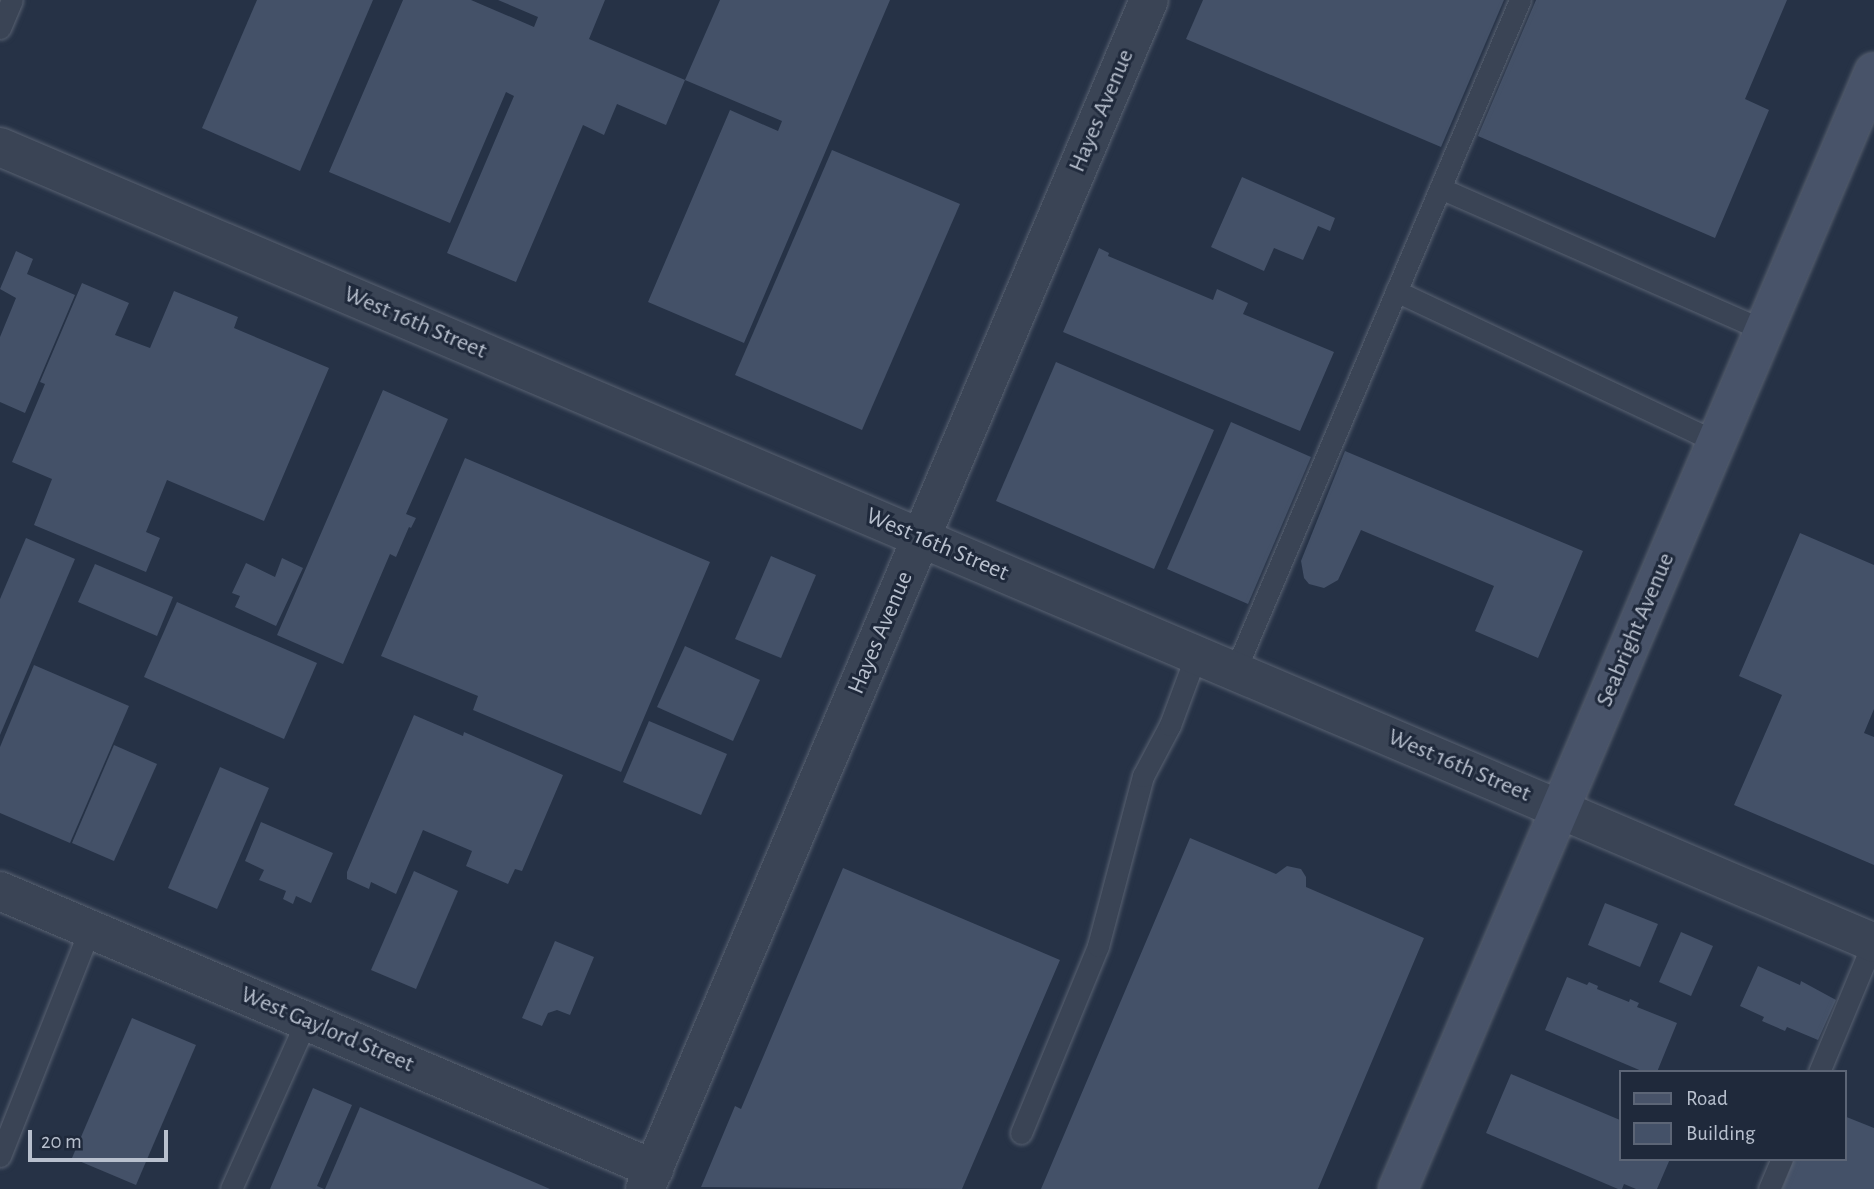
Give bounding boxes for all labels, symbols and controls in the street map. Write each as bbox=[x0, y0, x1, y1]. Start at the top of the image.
street label: Hayes Avenue bbox=[1063, 45, 1141, 177]
street label: West 16th Street bbox=[339, 280, 491, 366]
street label: West 16th Street bbox=[861, 502, 1013, 588]
street label: Seabright Avenue bbox=[1591, 549, 1681, 711]
street label: Hayes Avenue bbox=[842, 567, 920, 699]
street label: West 16th Street bbox=[1383, 723, 1535, 809]
street label: West Gaylord Street bbox=[236, 981, 418, 1079]
legend bbox=[1618, 1070, 1846, 1161]
text: Road bbox=[1686, 1088, 1728, 1109]
scale bar bbox=[32, 1116, 172, 1160]
text: Building bbox=[1686, 1123, 1755, 1144]
text: 20 m bbox=[41, 1131, 82, 1152]

